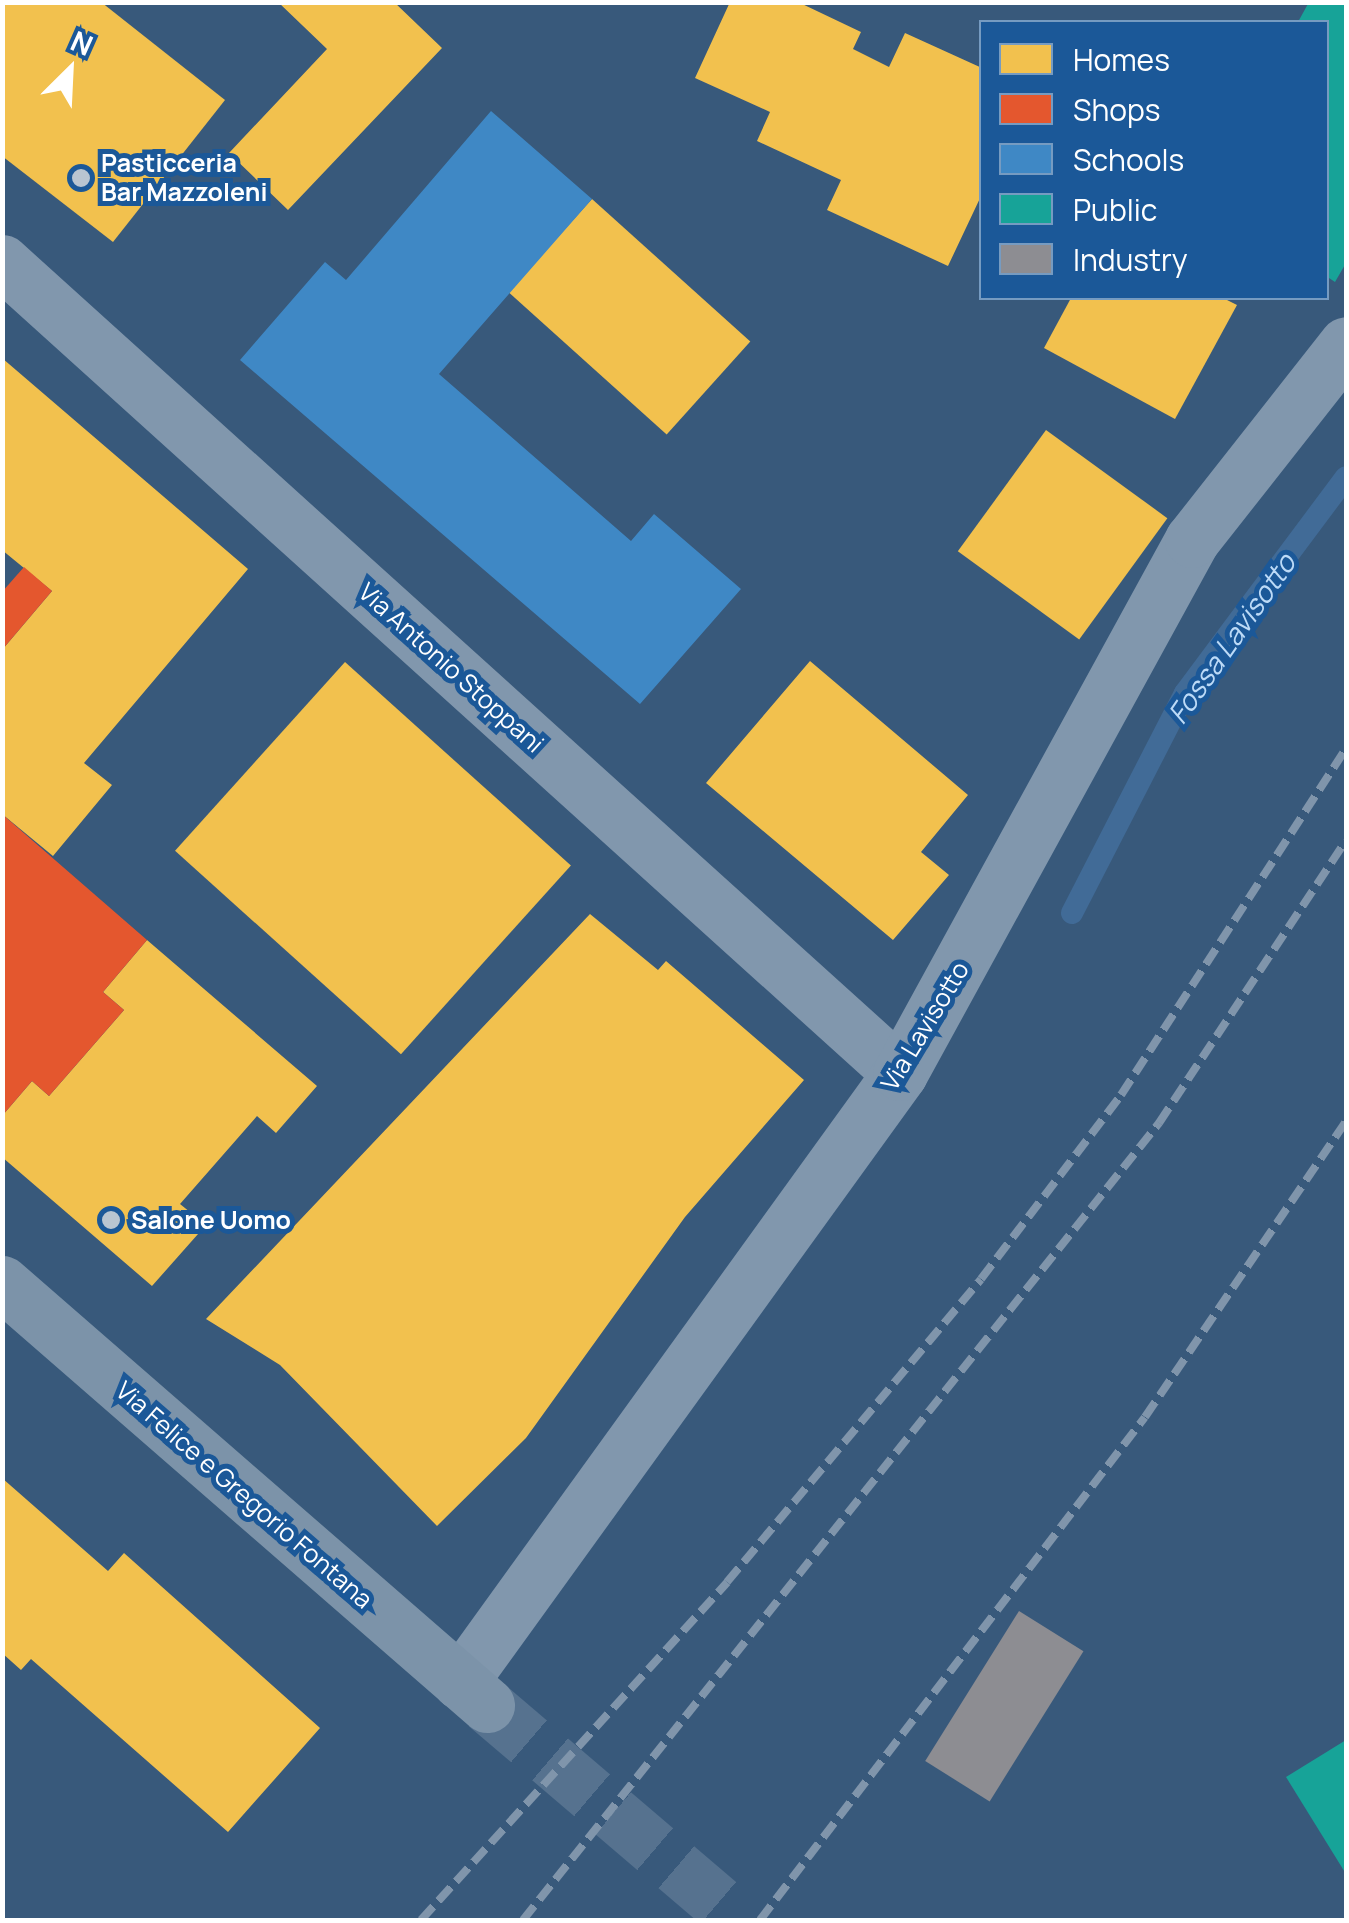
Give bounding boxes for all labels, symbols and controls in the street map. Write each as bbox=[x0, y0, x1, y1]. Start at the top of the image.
north arrow bbox=[20, 20, 120, 120]
legend bbox=[979, 20, 1329, 300]
text: N bbox=[65, 21, 99, 64]
text: Homes bbox=[1073, 39, 1170, 80]
text: Shops bbox=[1073, 89, 1160, 130]
text: Schools bbox=[1073, 139, 1184, 180]
place label: Pasticceria Bar Mazzoleni bbox=[101, 149, 267, 208]
marker: Pasticceria Bar Mazzoleni bbox=[70, 167, 92, 189]
text: Public bbox=[1073, 189, 1157, 230]
text: Industry bbox=[1073, 239, 1188, 280]
water label: Fossa Lavisotto bbox=[1160, 547, 1302, 729]
street label: Via Antonio Stoppani bbox=[352, 577, 550, 759]
street label: Via Lavisotto bbox=[875, 956, 975, 1096]
place label: Salone Uomo bbox=[131, 1205, 291, 1235]
marker: Salone Uomo bbox=[100, 1209, 122, 1231]
street label: Via Felice e Gregorio Fontana bbox=[110, 1375, 378, 1615]

